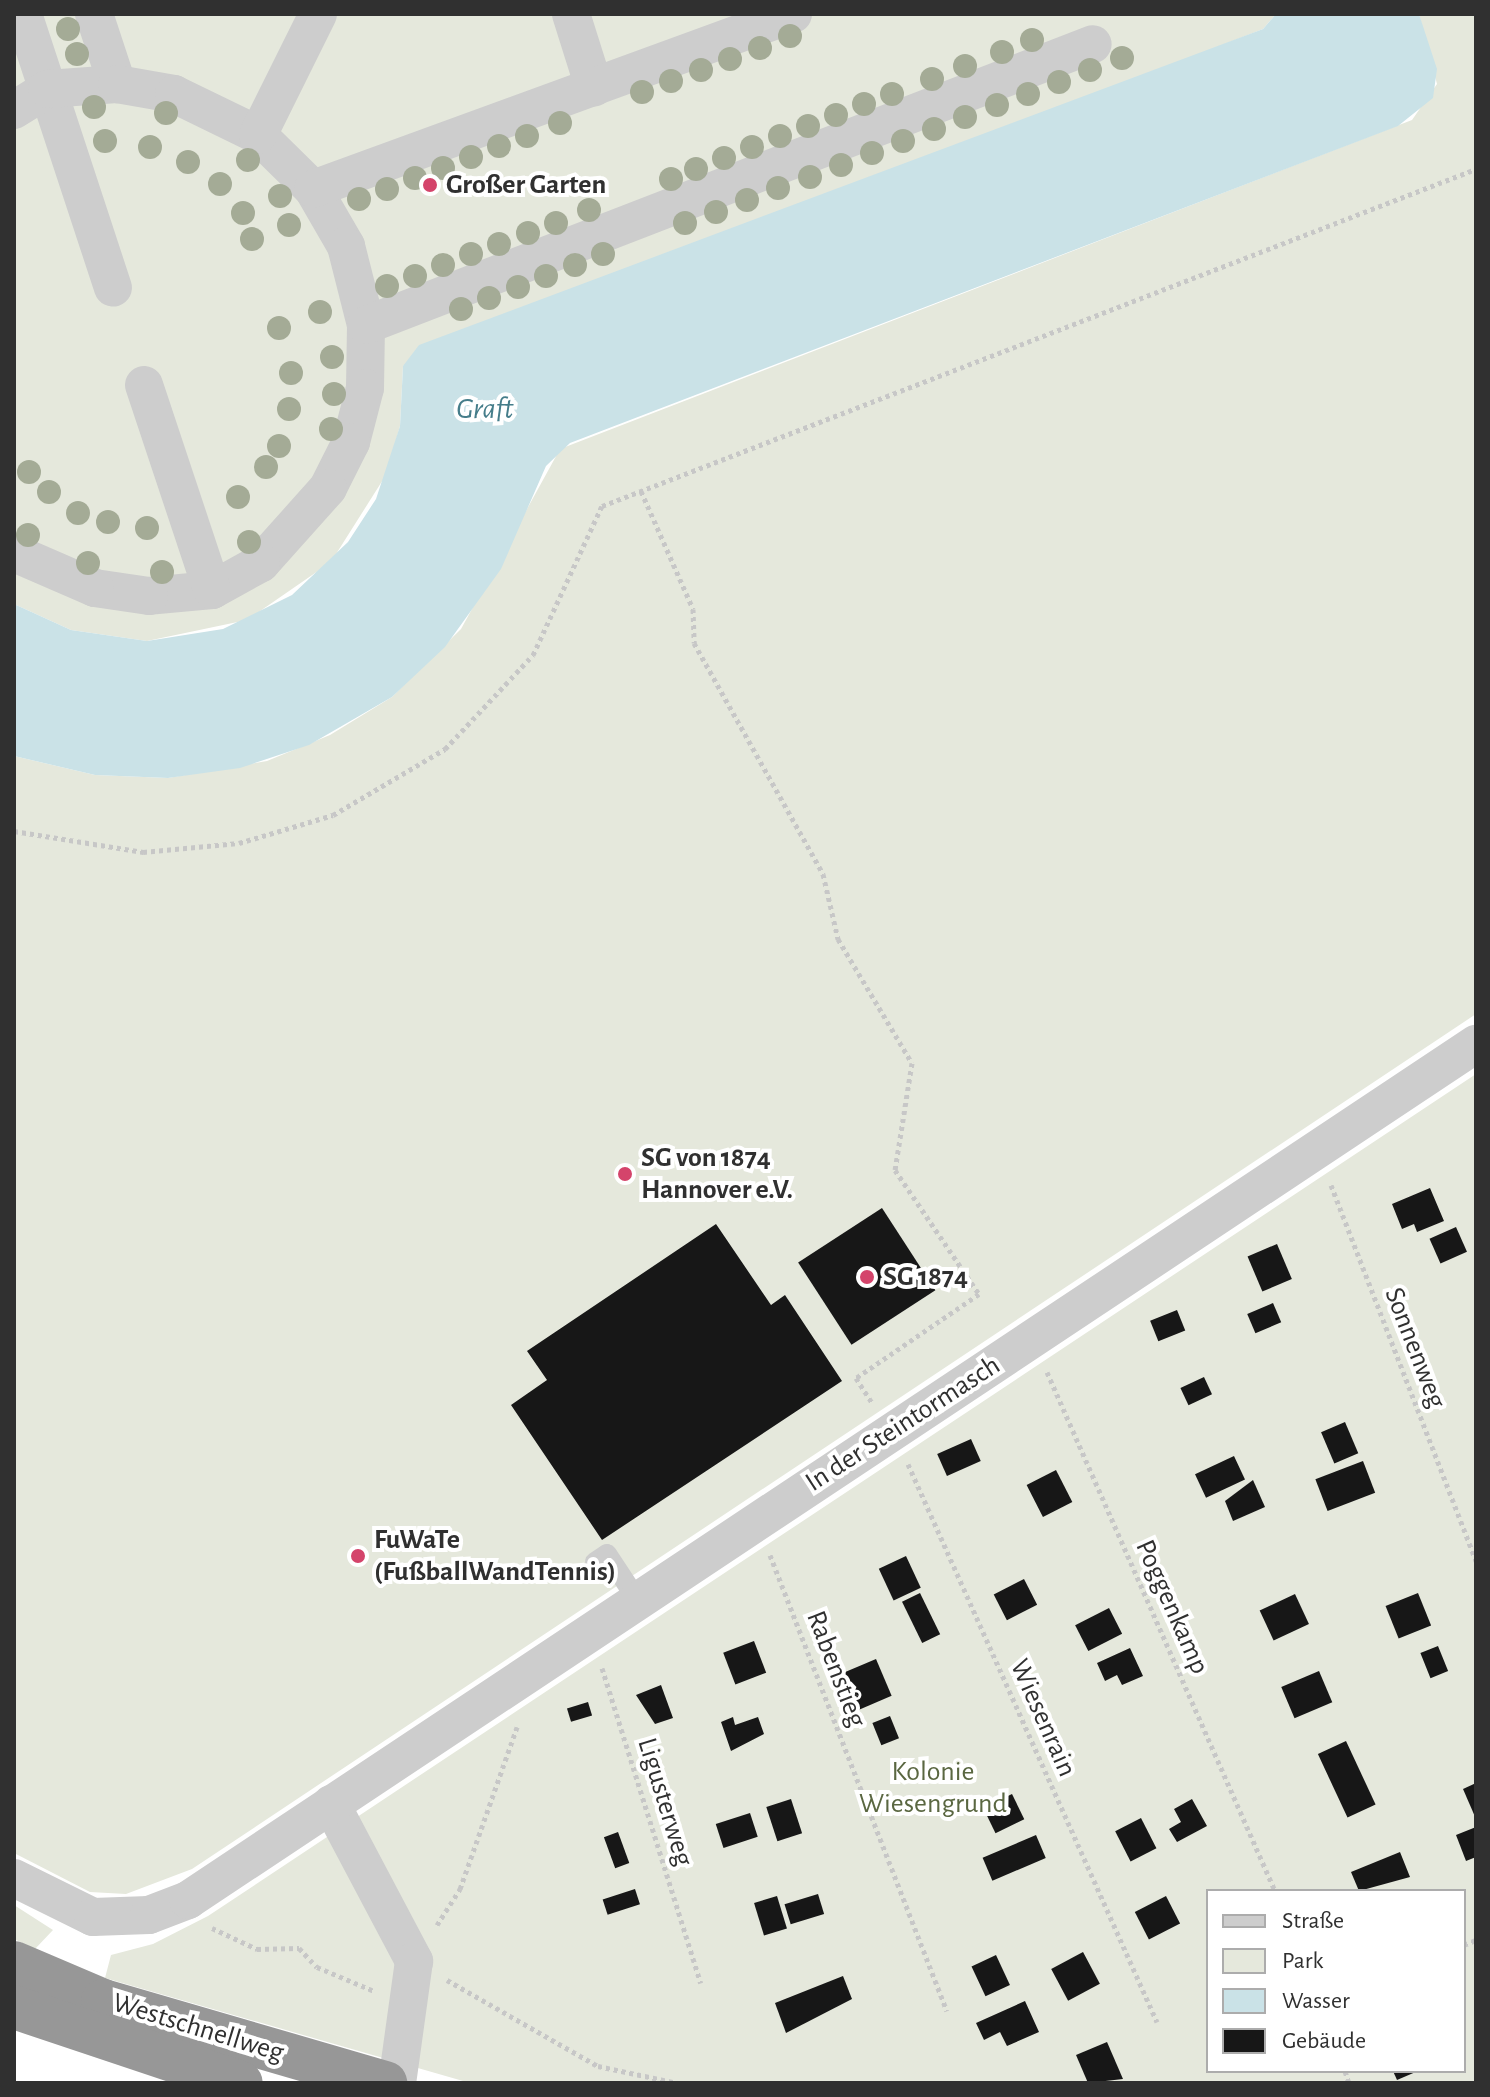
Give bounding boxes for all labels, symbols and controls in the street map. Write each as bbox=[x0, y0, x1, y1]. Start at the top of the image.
place label: Großer Garten bbox=[446, 168, 606, 202]
marker: Großer Garten bbox=[421, 176, 439, 194]
water label: Graft bbox=[456, 391, 514, 427]
place label: SG von 1874 Hannover e.V. bbox=[641, 1141, 793, 1207]
marker: SG von 1874 Hannover e.V. bbox=[616, 1165, 634, 1183]
place label: SG 1874 bbox=[883, 1260, 968, 1294]
marker: SG 1874 bbox=[858, 1268, 876, 1286]
street label: Sonnenweg bbox=[1377, 1283, 1453, 1413]
street label: In der Steintormasch bbox=[799, 1349, 1007, 1499]
place label: FuWaTe (FußballWandTennis) bbox=[374, 1523, 616, 1589]
street label: Poggenkamp bbox=[1128, 1535, 1216, 1679]
marker: FuWaTe (FußballWandTennis) bbox=[349, 1547, 367, 1565]
street label: Rabenstieg bbox=[798, 1606, 874, 1732]
street label: Wiesenrain bbox=[1002, 1654, 1084, 1782]
street label: Ligusterweg bbox=[630, 1734, 700, 1870]
park label: Kolonie Wiesengrund bbox=[859, 1755, 1007, 1821]
legend bbox=[1206, 1889, 1466, 2073]
text: Straße bbox=[1282, 1909, 1344, 1933]
text: Park bbox=[1282, 1949, 1323, 1973]
street label: Westschnellweg bbox=[108, 1986, 288, 2070]
text: Wasser bbox=[1282, 1989, 1350, 2013]
text: Gebäude bbox=[1282, 2029, 1366, 2053]

